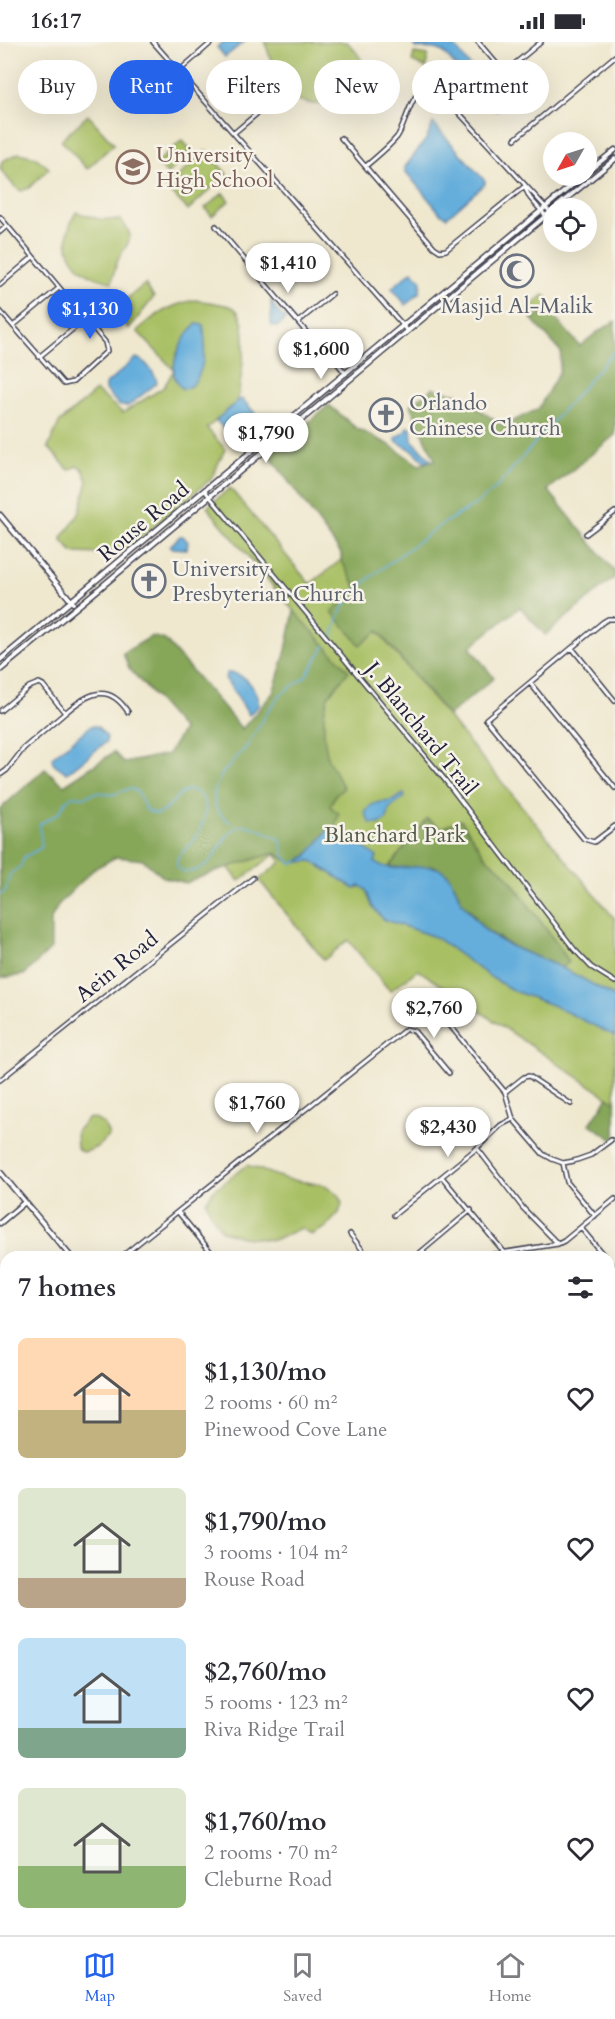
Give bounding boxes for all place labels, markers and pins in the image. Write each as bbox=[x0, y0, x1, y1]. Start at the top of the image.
place label: University High School bbox=[156, 140, 274, 195]
school or university icon: University High School bbox=[115, 149, 151, 185]
pin: $1,410 bbox=[239, 243, 337, 294]
mosque icon: Masjid Al-Malik bbox=[499, 253, 535, 289]
pin: $1,130 bbox=[41, 289, 139, 340]
place label: Masjid Al-Malik bbox=[441, 291, 593, 321]
pin: $1,600 bbox=[272, 329, 370, 380]
place label: Orlando Chinese Church bbox=[409, 388, 561, 443]
church icon: Orlando Chinese Church bbox=[368, 397, 404, 433]
pin: $1,790 bbox=[217, 413, 315, 464]
place label: University Presbyterian Church bbox=[172, 554, 364, 609]
church icon: University Presbyterian Church bbox=[131, 563, 167, 599]
pin: $2,760 bbox=[385, 988, 483, 1039]
pin: $1,760 bbox=[208, 1083, 306, 1134]
pin: $2,430 bbox=[399, 1107, 497, 1158]

